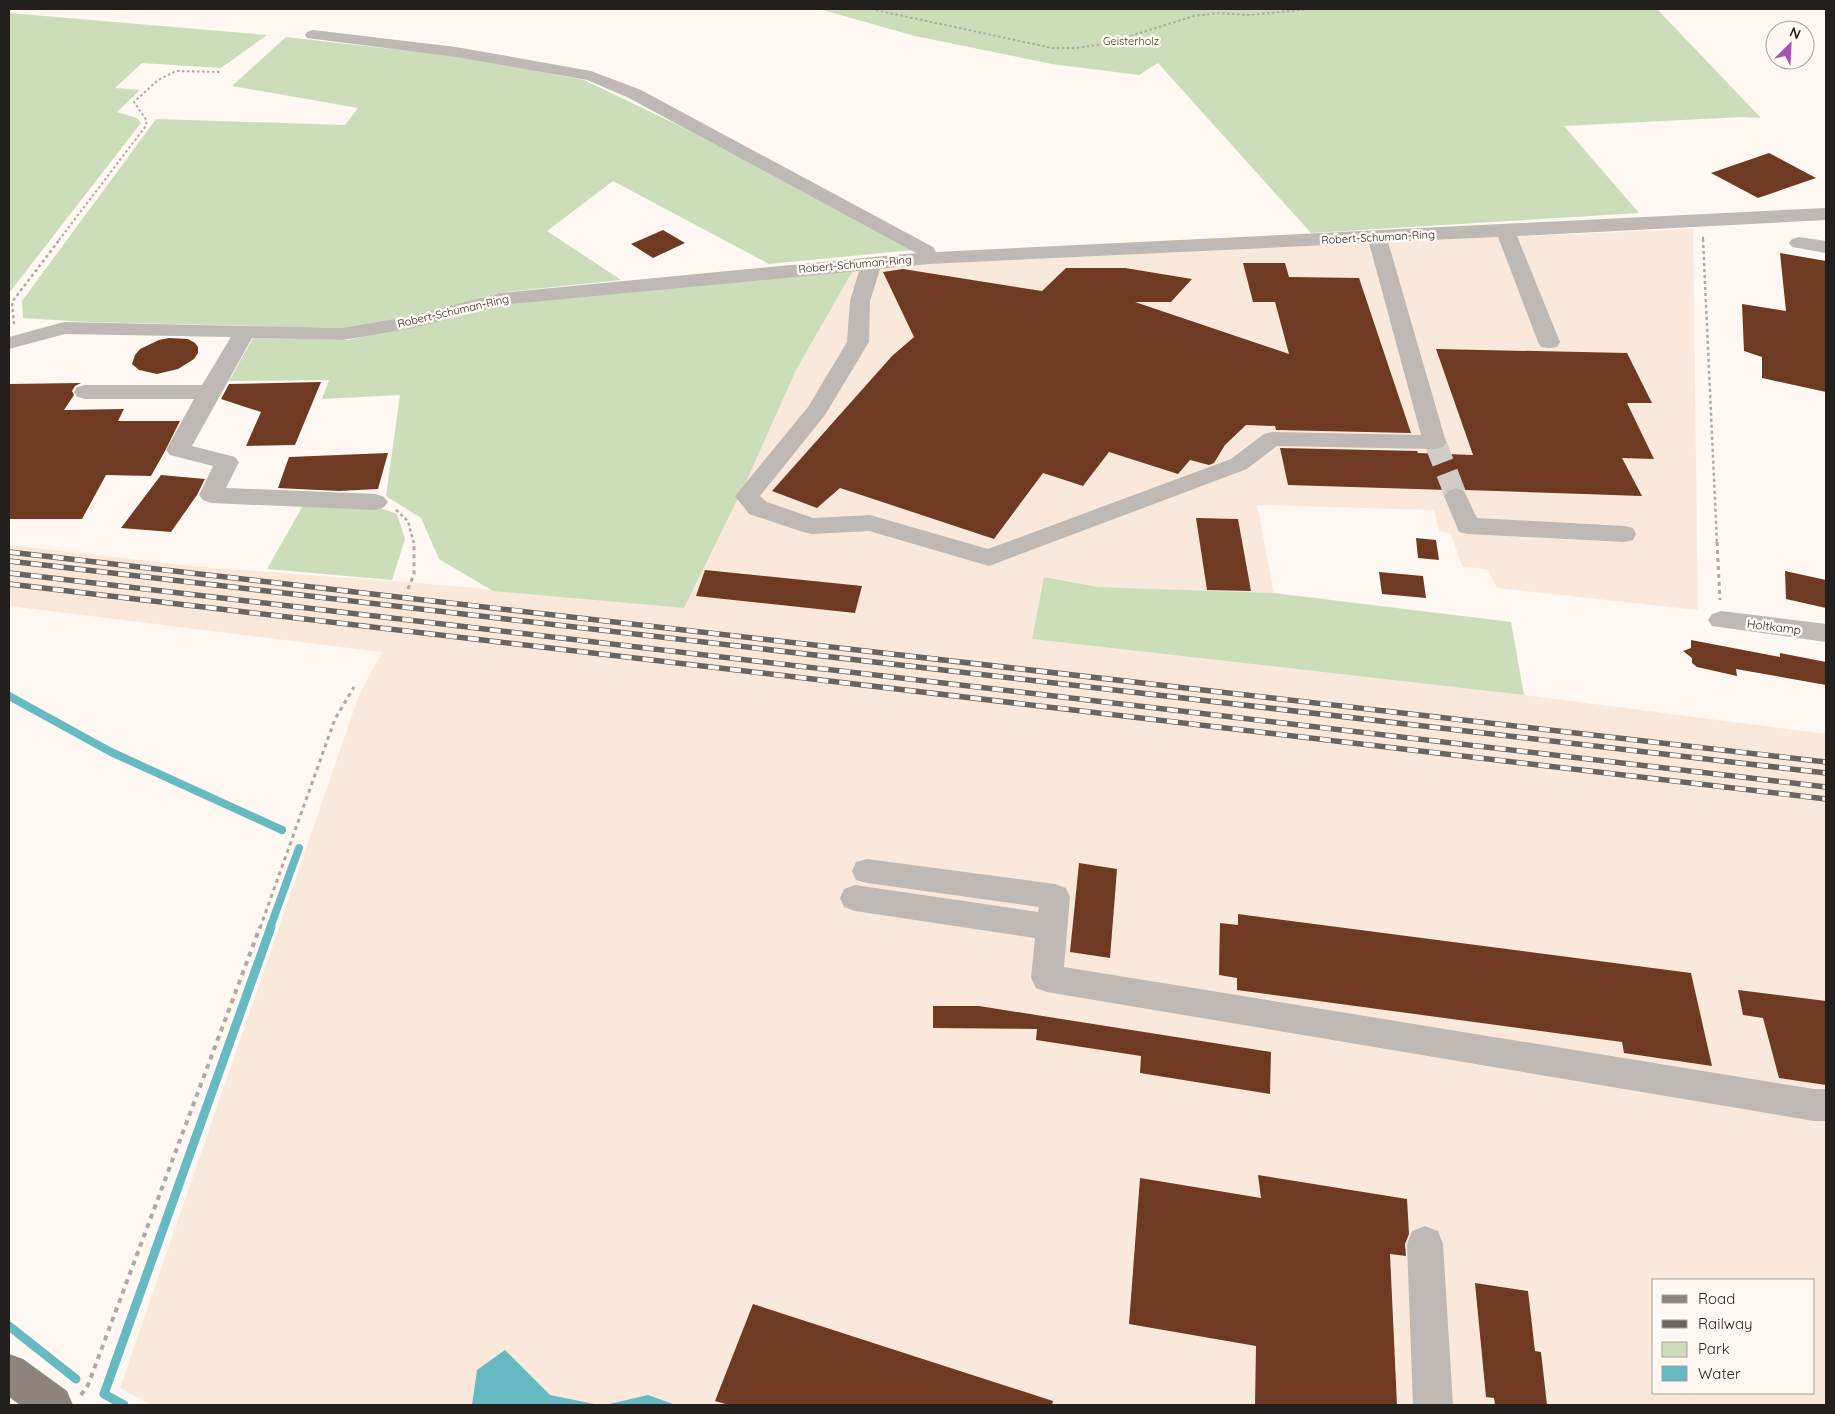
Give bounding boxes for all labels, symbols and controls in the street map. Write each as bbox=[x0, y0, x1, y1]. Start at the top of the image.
north arrow bbox=[1765, 20, 1815, 70]
text: N bbox=[1787, 23, 1804, 43]
park label: Geisterholz bbox=[1103, 34, 1159, 48]
street label: Robert-Schuman-Ring bbox=[1321, 227, 1435, 247]
street label: Robert-Schuman-Ring bbox=[798, 252, 912, 276]
street label: Robert-Schuman-Ring bbox=[396, 291, 510, 331]
street label: Holtkamp bbox=[1746, 616, 1802, 637]
legend bbox=[1652, 1279, 1815, 1394]
text: Road bbox=[1698, 1289, 1735, 1308]
text: Railway bbox=[1698, 1314, 1753, 1333]
text: Park bbox=[1698, 1339, 1730, 1358]
text: Water bbox=[1698, 1364, 1741, 1383]

